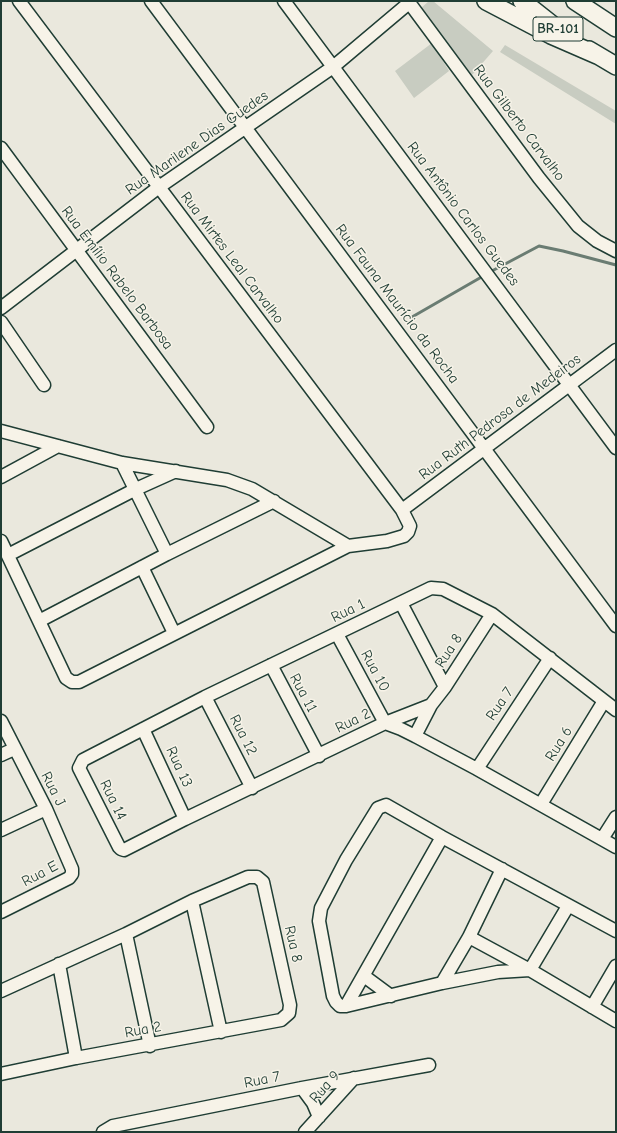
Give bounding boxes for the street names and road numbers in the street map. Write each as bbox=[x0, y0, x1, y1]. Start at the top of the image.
road number: BR-101 bbox=[533, 17, 583, 41]
street label: Rua Gilberto Carvalho bbox=[469, 61, 569, 185]
street label: Rua Marilene Dias Guedes bbox=[122, 87, 272, 199]
street label: Rua Antônio Carlos Guedes bbox=[403, 138, 523, 290]
street label: Rua Mirtes Leal Carvalho bbox=[176, 188, 288, 328]
street label: Rua Emílio Rabelo Barbosa bbox=[57, 203, 177, 353]
street label: Rua Fauna Maurício da Rocha bbox=[331, 221, 463, 387]
street label: Rua Ruth Pedrosa de Medeiros bbox=[415, 350, 585, 484]
street label: Rua 1 bbox=[328, 595, 368, 627]
street label: Rua 8 bbox=[431, 631, 467, 671]
street label: Rua 10 bbox=[357, 647, 393, 695]
street label: Rua 11 bbox=[285, 671, 321, 715]
street label: Rua 7 bbox=[482, 684, 518, 724]
street label: Rua 2 bbox=[332, 705, 374, 737]
street label: Rua 12 bbox=[225, 712, 261, 758]
street label: Rua 6 bbox=[541, 723, 577, 765]
street label: Rua 13 bbox=[162, 744, 196, 790]
street label: Rua J bbox=[37, 769, 69, 809]
street label: Rua 14 bbox=[96, 777, 130, 823]
street label: Rua E bbox=[19, 857, 61, 891]
street label: Rua 8 bbox=[280, 924, 306, 964]
street label: Rua 2 bbox=[123, 1018, 163, 1042]
street label: Rua 9 bbox=[306, 1067, 344, 1107]
street label: Rua 7 bbox=[242, 1068, 282, 1092]

